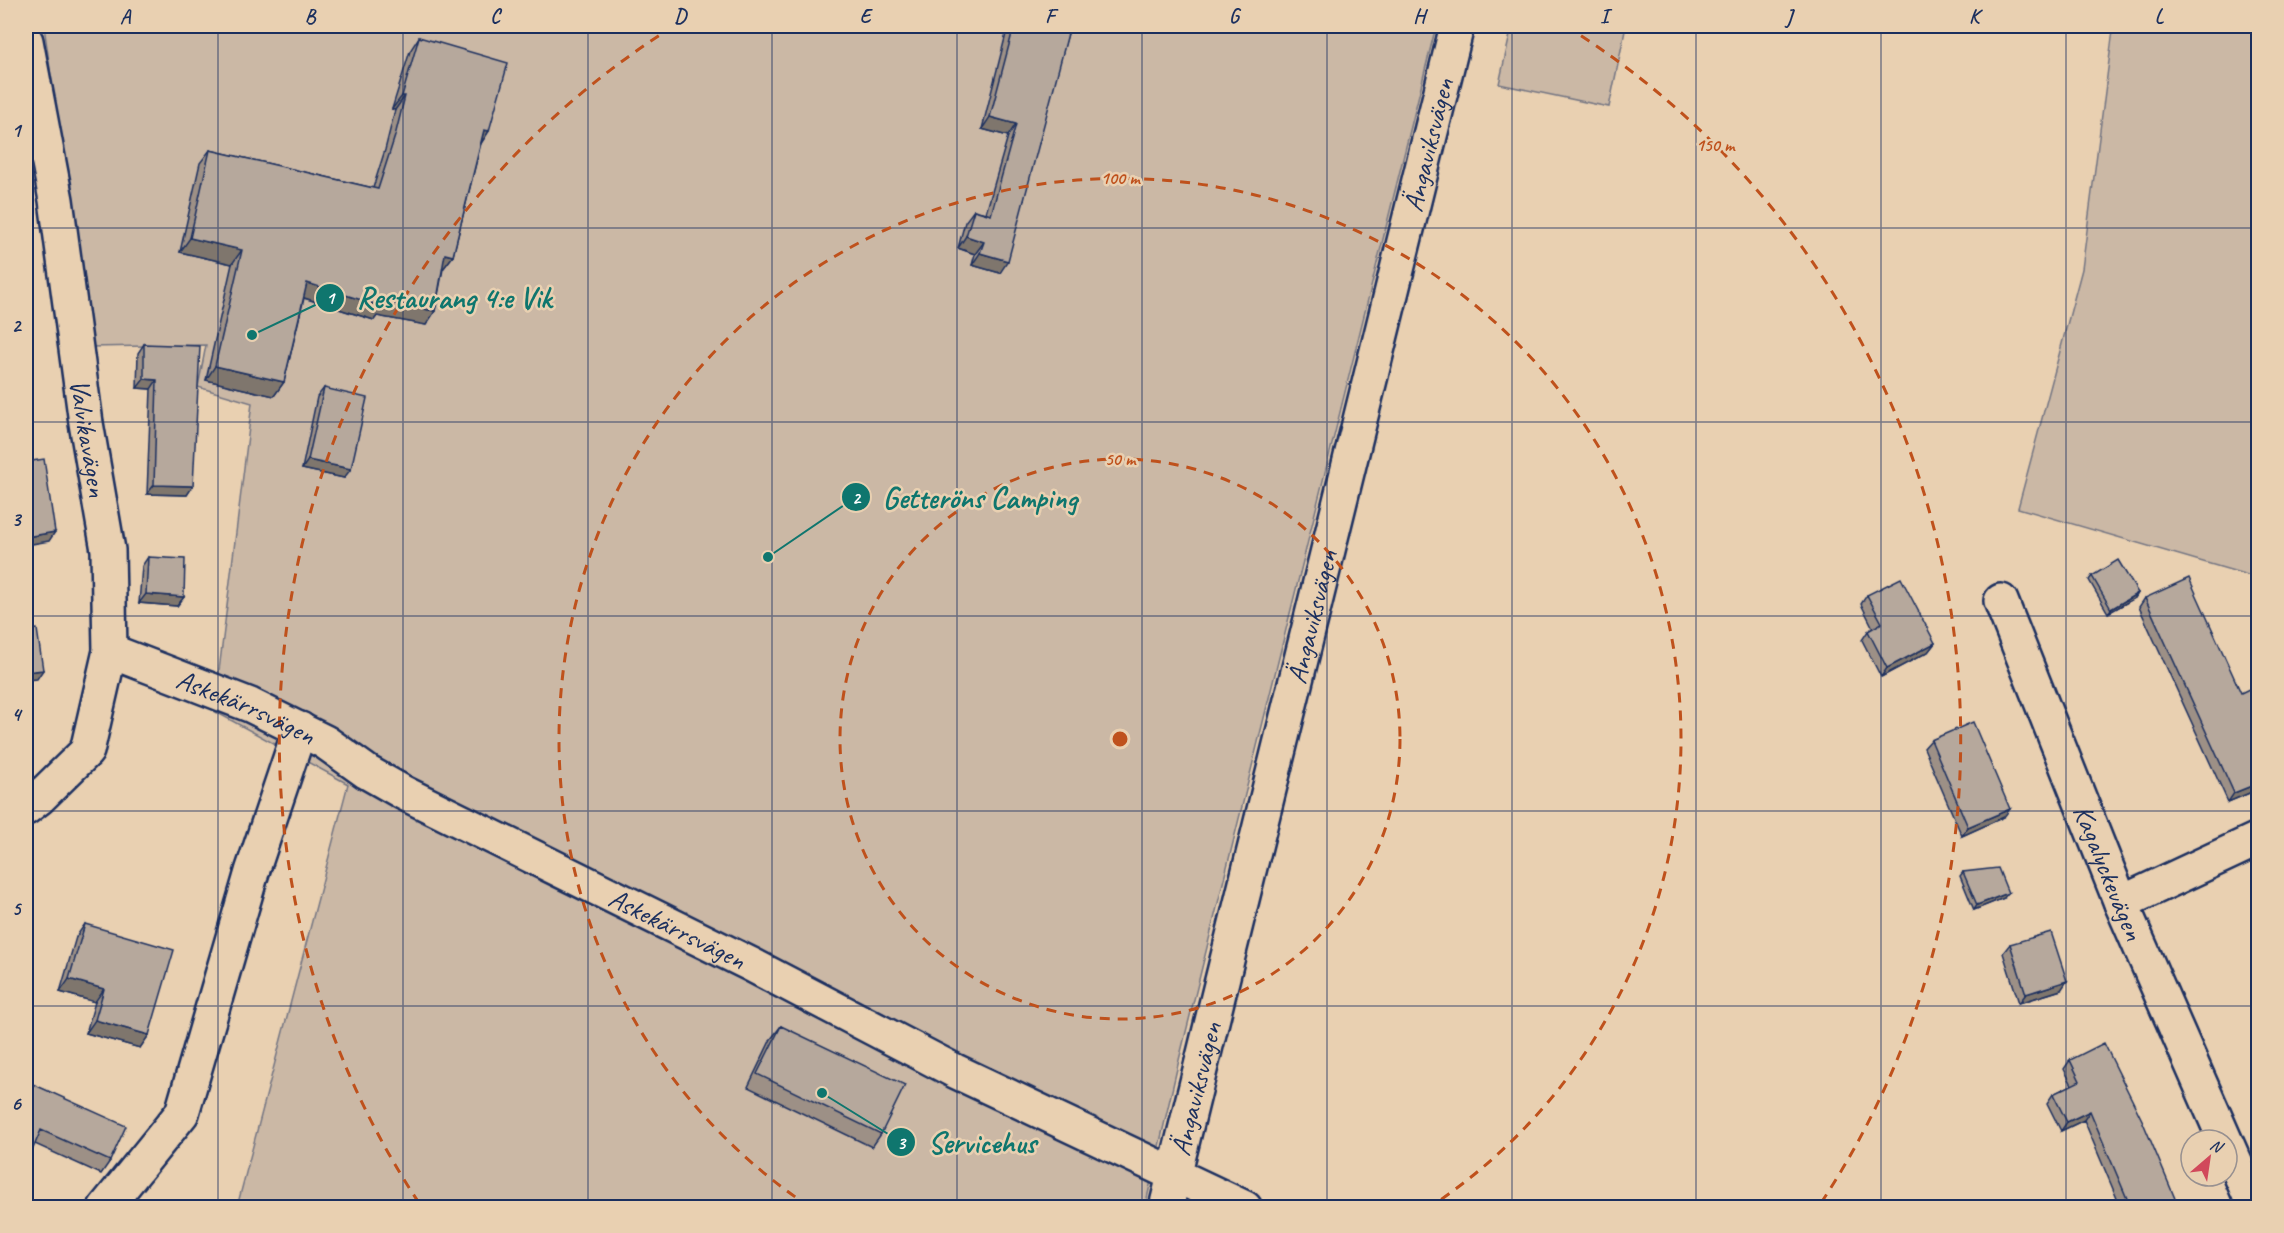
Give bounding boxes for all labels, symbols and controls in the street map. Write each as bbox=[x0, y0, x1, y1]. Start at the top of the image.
text: A bbox=[120, 4, 132, 29]
text: B bbox=[305, 4, 317, 29]
text: C bbox=[490, 4, 502, 29]
text: D bbox=[674, 4, 688, 29]
text: E bbox=[860, 4, 874, 29]
text: F bbox=[1045, 4, 1059, 29]
text: G bbox=[1229, 4, 1242, 29]
text: H bbox=[1413, 4, 1428, 29]
text: I bbox=[1600, 4, 1613, 29]
text: J bbox=[1784, 4, 1796, 29]
text: K bbox=[1969, 4, 1983, 29]
text: L bbox=[2155, 4, 2165, 29]
street label: Ängaviksvägen bbox=[1394, 74, 1461, 215]
text: 1 bbox=[12, 118, 23, 143]
text: 150 m bbox=[1696, 134, 1736, 156]
text: 100 m bbox=[1101, 167, 1141, 189]
callout: Restaurang 4:e Vik bbox=[315, 274, 563, 322]
text: Restaurang 4:e Vik bbox=[357, 279, 554, 317]
text: 1 bbox=[326, 287, 336, 309]
text: 2 bbox=[12, 313, 23, 338]
street label: Valvikavägen bbox=[63, 377, 116, 500]
text: 50 m bbox=[1105, 448, 1137, 470]
callout: Getteröns Camping bbox=[841, 473, 1089, 521]
text: Getteröns Camping bbox=[883, 479, 1079, 517]
text: 2 bbox=[852, 487, 862, 509]
text: 3 bbox=[12, 507, 23, 532]
street label: Ängaviksvägen bbox=[1278, 546, 1345, 687]
street label: Askekärrsvägen bbox=[172, 661, 322, 752]
text: 4 bbox=[12, 702, 24, 727]
centre of rings bbox=[1110, 729, 1130, 749]
street label: Kagalyckevägen bbox=[2066, 799, 2153, 946]
street label: Askekärrsvägen bbox=[603, 880, 752, 977]
text: 5 bbox=[12, 896, 23, 921]
street label: Ängaviksvägen bbox=[1162, 1018, 1229, 1159]
text: 6 bbox=[11, 1091, 22, 1116]
callout: Servicehus bbox=[886, 1118, 1048, 1166]
text: Servicehus bbox=[928, 1124, 1040, 1162]
north arrow bbox=[2179, 1128, 2239, 1188]
text: 3 bbox=[897, 1132, 907, 1154]
text: N bbox=[2207, 1135, 2228, 1158]

